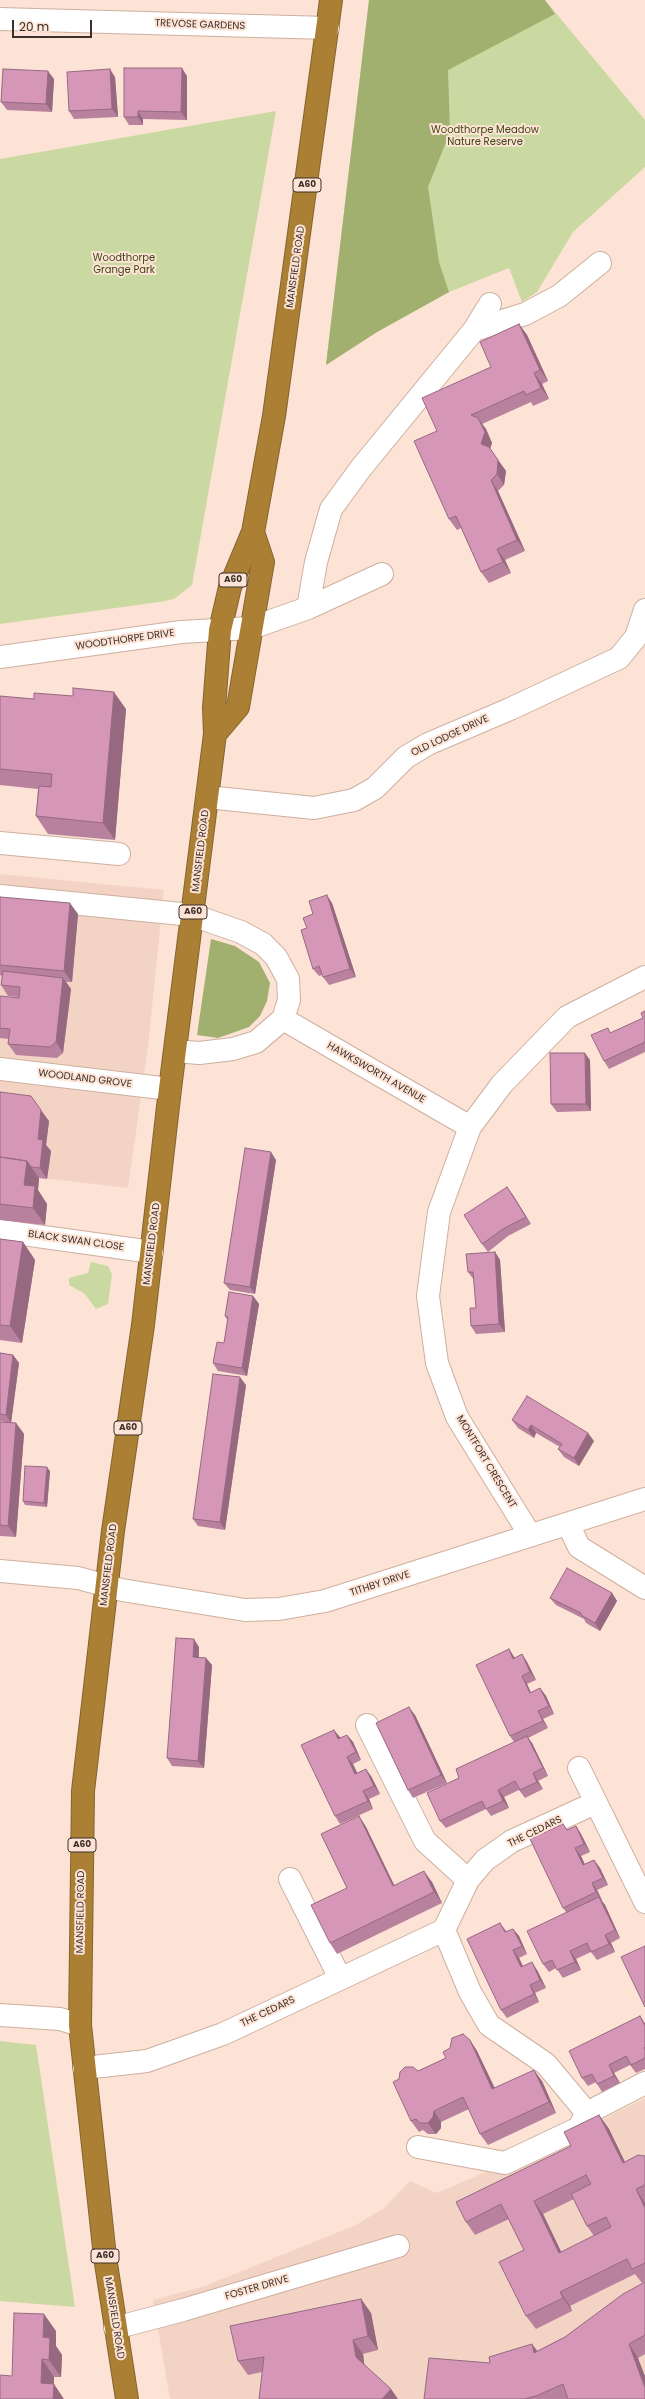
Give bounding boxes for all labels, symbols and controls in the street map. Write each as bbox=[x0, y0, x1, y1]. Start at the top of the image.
scale bar bbox=[14, 12, 94, 38]
street label: TREVOSE GARDENS bbox=[155, 17, 245, 33]
text: 20 m bbox=[19, 18, 49, 35]
park label: Woodthorpe Meadow Nature Reserve bbox=[431, 124, 539, 148]
road number: A60 bbox=[293, 178, 321, 192]
street label: MANSFIELD ROAD bbox=[284, 225, 308, 309]
park label: Woodthorpe Grange Park bbox=[93, 252, 155, 276]
road number: A60 bbox=[219, 573, 247, 587]
street label: WOODTHORPE DRIVE bbox=[75, 627, 175, 653]
street label: OLD LODGE DRIVE bbox=[409, 713, 491, 759]
street label: MANSFIELD ROAD bbox=[190, 809, 212, 893]
road number: A60 bbox=[179, 905, 207, 919]
street label: HAWKSWORTH AVENUE bbox=[325, 1040, 427, 1106]
street label: WOODLAND GROVE bbox=[38, 1067, 132, 1091]
street label: MANSFIELD ROAD bbox=[141, 1202, 163, 1286]
street label: BLACK SWAN CLOSE bbox=[27, 1228, 125, 1254]
street label: MONTFORT CRESCENT bbox=[454, 1413, 518, 1511]
road number: A60 bbox=[114, 1421, 142, 1435]
street label: MANSFIELD ROAD bbox=[98, 1523, 120, 1607]
street label: TITHBY DRIVE bbox=[349, 1569, 411, 1599]
street label: THE CEDARS bbox=[506, 1814, 564, 1850]
road number: A60 bbox=[68, 1838, 96, 1852]
street label: MANSFIELD ROAD bbox=[74, 1871, 88, 1953]
street label: THE CEDARS bbox=[239, 1994, 297, 2030]
road number: A60 bbox=[91, 2249, 119, 2263]
street label: FOSTER DRIVE bbox=[224, 2273, 290, 2303]
street label: MANSFIELD ROAD bbox=[102, 2276, 126, 2360]

